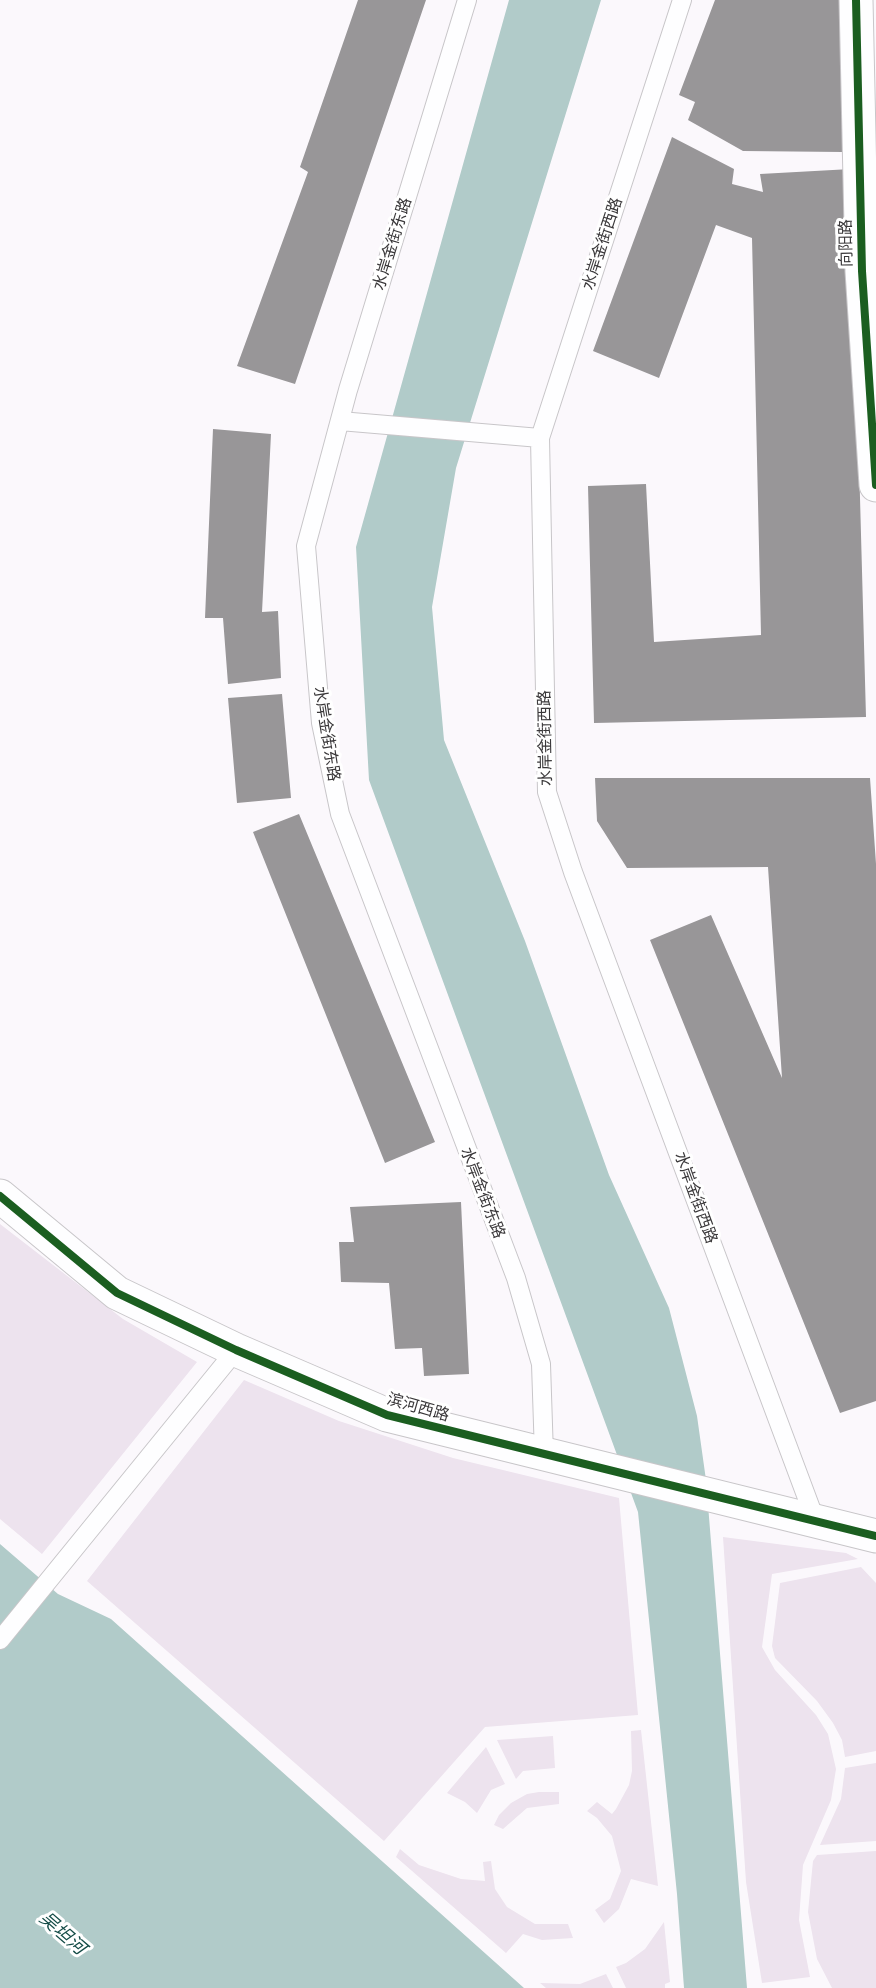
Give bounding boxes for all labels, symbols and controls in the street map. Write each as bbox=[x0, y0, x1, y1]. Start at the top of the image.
street label: 水岸金街东路 bbox=[370, 195, 416, 293]
street label: 水岸金街西路 bbox=[579, 195, 627, 293]
street label: 向阳路 bbox=[837, 219, 857, 267]
street label: 水岸金街东路 bbox=[309, 685, 343, 783]
street label: 水岸金街西路 bbox=[536, 690, 556, 786]
street label: 水岸金街东路 bbox=[456, 1145, 508, 1241]
street label: 水岸金街西路 bbox=[670, 1150, 720, 1246]
street label: 滨河西路 bbox=[385, 1390, 451, 1426]
water label: 吴坦河 bbox=[35, 1908, 89, 1960]

